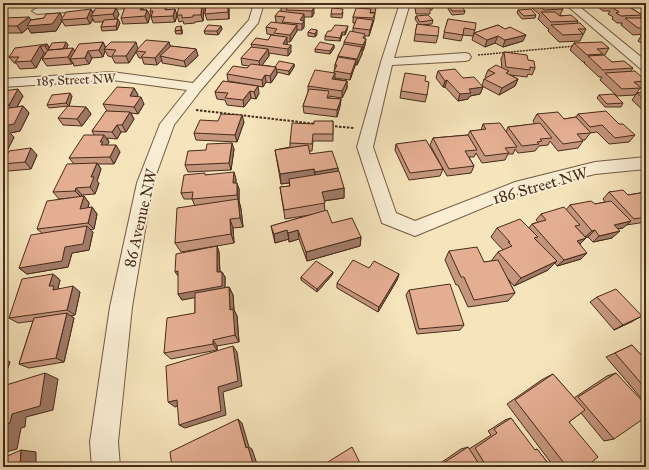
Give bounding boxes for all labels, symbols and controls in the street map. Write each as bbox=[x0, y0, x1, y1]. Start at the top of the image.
street label: 185 Street NW bbox=[36, 71, 117, 89]
street label: 186 Street NW bbox=[490, 163, 591, 208]
street label: 86 Avenue NW bbox=[120, 166, 161, 269]

